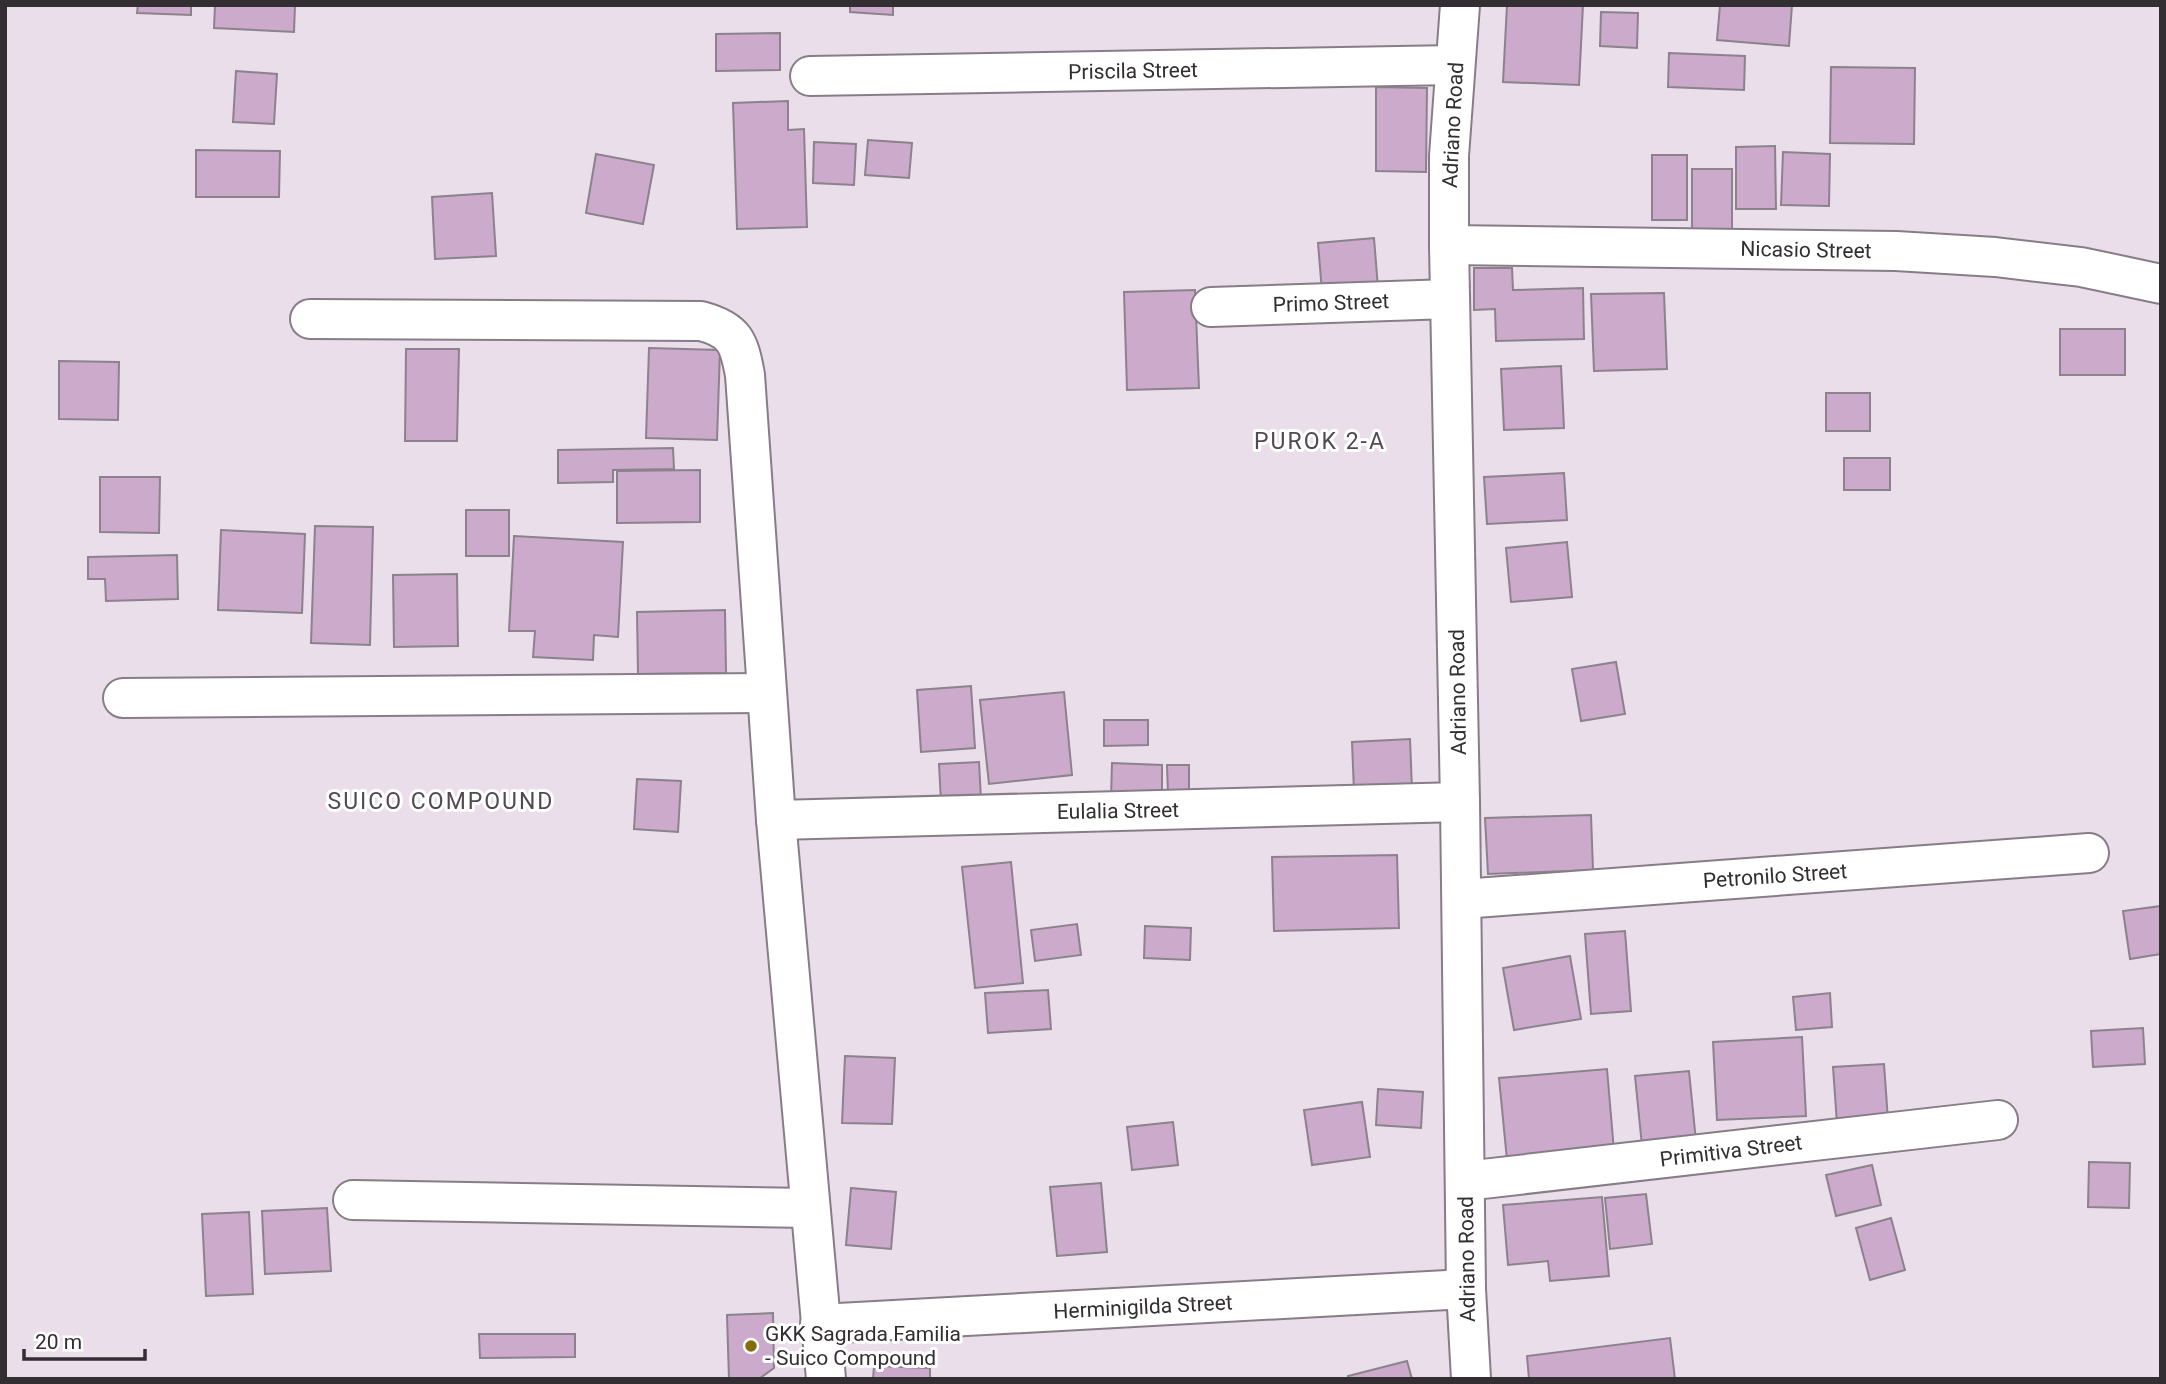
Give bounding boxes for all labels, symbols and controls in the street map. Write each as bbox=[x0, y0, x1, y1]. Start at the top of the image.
street label: Priscila Street bbox=[1068, 58, 1198, 84]
street label: Adriano Road bbox=[1438, 61, 1468, 189]
street label: Nicasio Street bbox=[1740, 237, 1872, 263]
street label: Primo Street bbox=[1272, 289, 1390, 317]
district label: PUROK 2-A bbox=[1254, 428, 1386, 455]
street label: Adriano Road bbox=[1445, 629, 1471, 755]
district label: SUICO COMPOUND bbox=[328, 788, 554, 815]
street label: Eulalia Street bbox=[1057, 798, 1179, 824]
street label: Petronilo Street bbox=[1702, 859, 1848, 893]
street label: Primitiva Street bbox=[1659, 1130, 1804, 1172]
street label: Adriano Road bbox=[1454, 1196, 1480, 1322]
street label: Herminigilda Street bbox=[1053, 1290, 1233, 1324]
scale bar bbox=[24, 1318, 145, 1362]
place label: GKK Sagrada Familia - Suico Compound bbox=[765, 1322, 961, 1370]
text: 20 m bbox=[35, 1330, 82, 1354]
marker: GKK Sagrada Familia - Suico Compound bbox=[743, 1338, 759, 1354]

